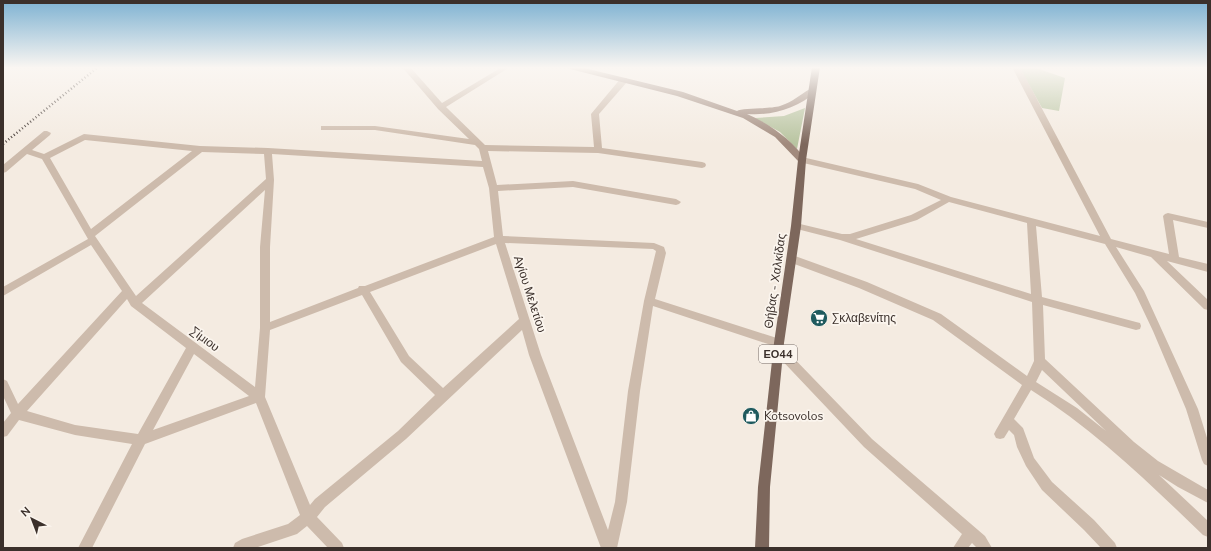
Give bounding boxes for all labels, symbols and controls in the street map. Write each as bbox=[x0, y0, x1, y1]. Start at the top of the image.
street label: Θήβας - Χαλκίδας bbox=[760, 232, 790, 330]
street label: Αγίου Μελετίου bbox=[510, 253, 550, 335]
supermarket icon: Σκλαβενίτης bbox=[809, 308, 829, 328]
place label: Σκλαβενίτης bbox=[832, 310, 896, 326]
street label: Σίμιου bbox=[187, 323, 223, 355]
road number: ΕΟ44 bbox=[759, 345, 797, 363]
shop icon: Kotsovolos bbox=[741, 406, 761, 426]
place label: Kotsovolos bbox=[764, 408, 823, 424]
north arrow bbox=[12, 499, 52, 539]
text: N bbox=[18, 504, 34, 520]

